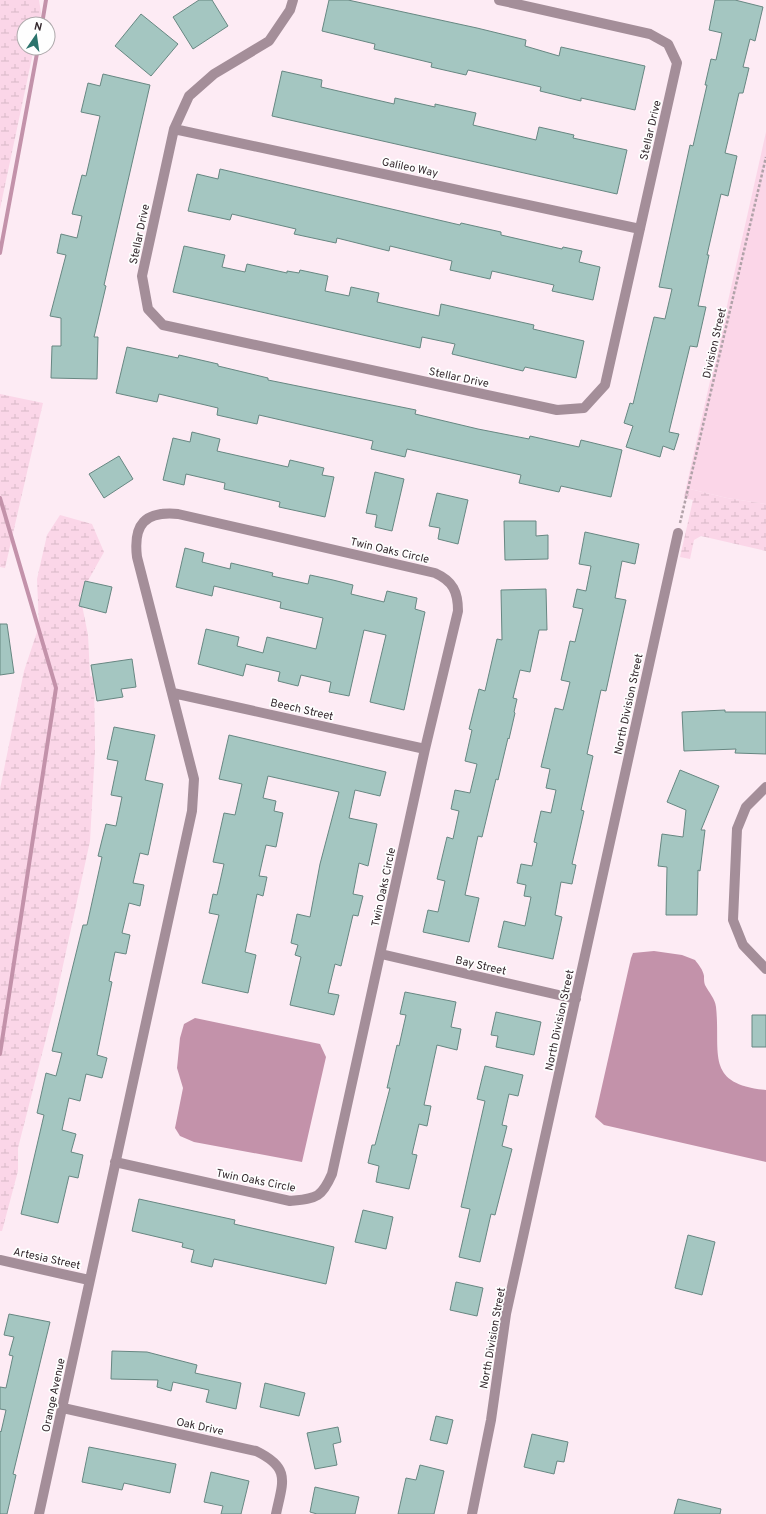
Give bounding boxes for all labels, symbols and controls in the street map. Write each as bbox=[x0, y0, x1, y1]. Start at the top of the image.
north arrow bbox=[16, 16, 56, 56]
text: N bbox=[33, 20, 43, 35]
street label: Stellar Drive bbox=[637, 99, 665, 162]
street label: Galileo Way bbox=[380, 155, 439, 181]
street label: Stellar Drive bbox=[127, 203, 153, 266]
street label: Division Street bbox=[700, 307, 730, 380]
street label: Stellar Drive bbox=[427, 365, 490, 391]
street label: Twin Oaks Circle bbox=[349, 535, 431, 567]
street label: North Division Street bbox=[611, 652, 647, 756]
street label: Beech Street bbox=[269, 696, 335, 724]
street label: Twin Oaks Circle bbox=[369, 846, 399, 928]
street label: Bay Street bbox=[454, 953, 508, 979]
street label: North Division Street bbox=[542, 968, 578, 1072]
street label: Twin Oaks Circle bbox=[215, 1166, 297, 1196]
street label: Artesia Street bbox=[12, 1245, 82, 1273]
street label: North Division Street bbox=[477, 1286, 509, 1390]
street label: Orange Avenue bbox=[39, 1357, 69, 1434]
street label: Oak Drive bbox=[175, 1415, 225, 1439]

